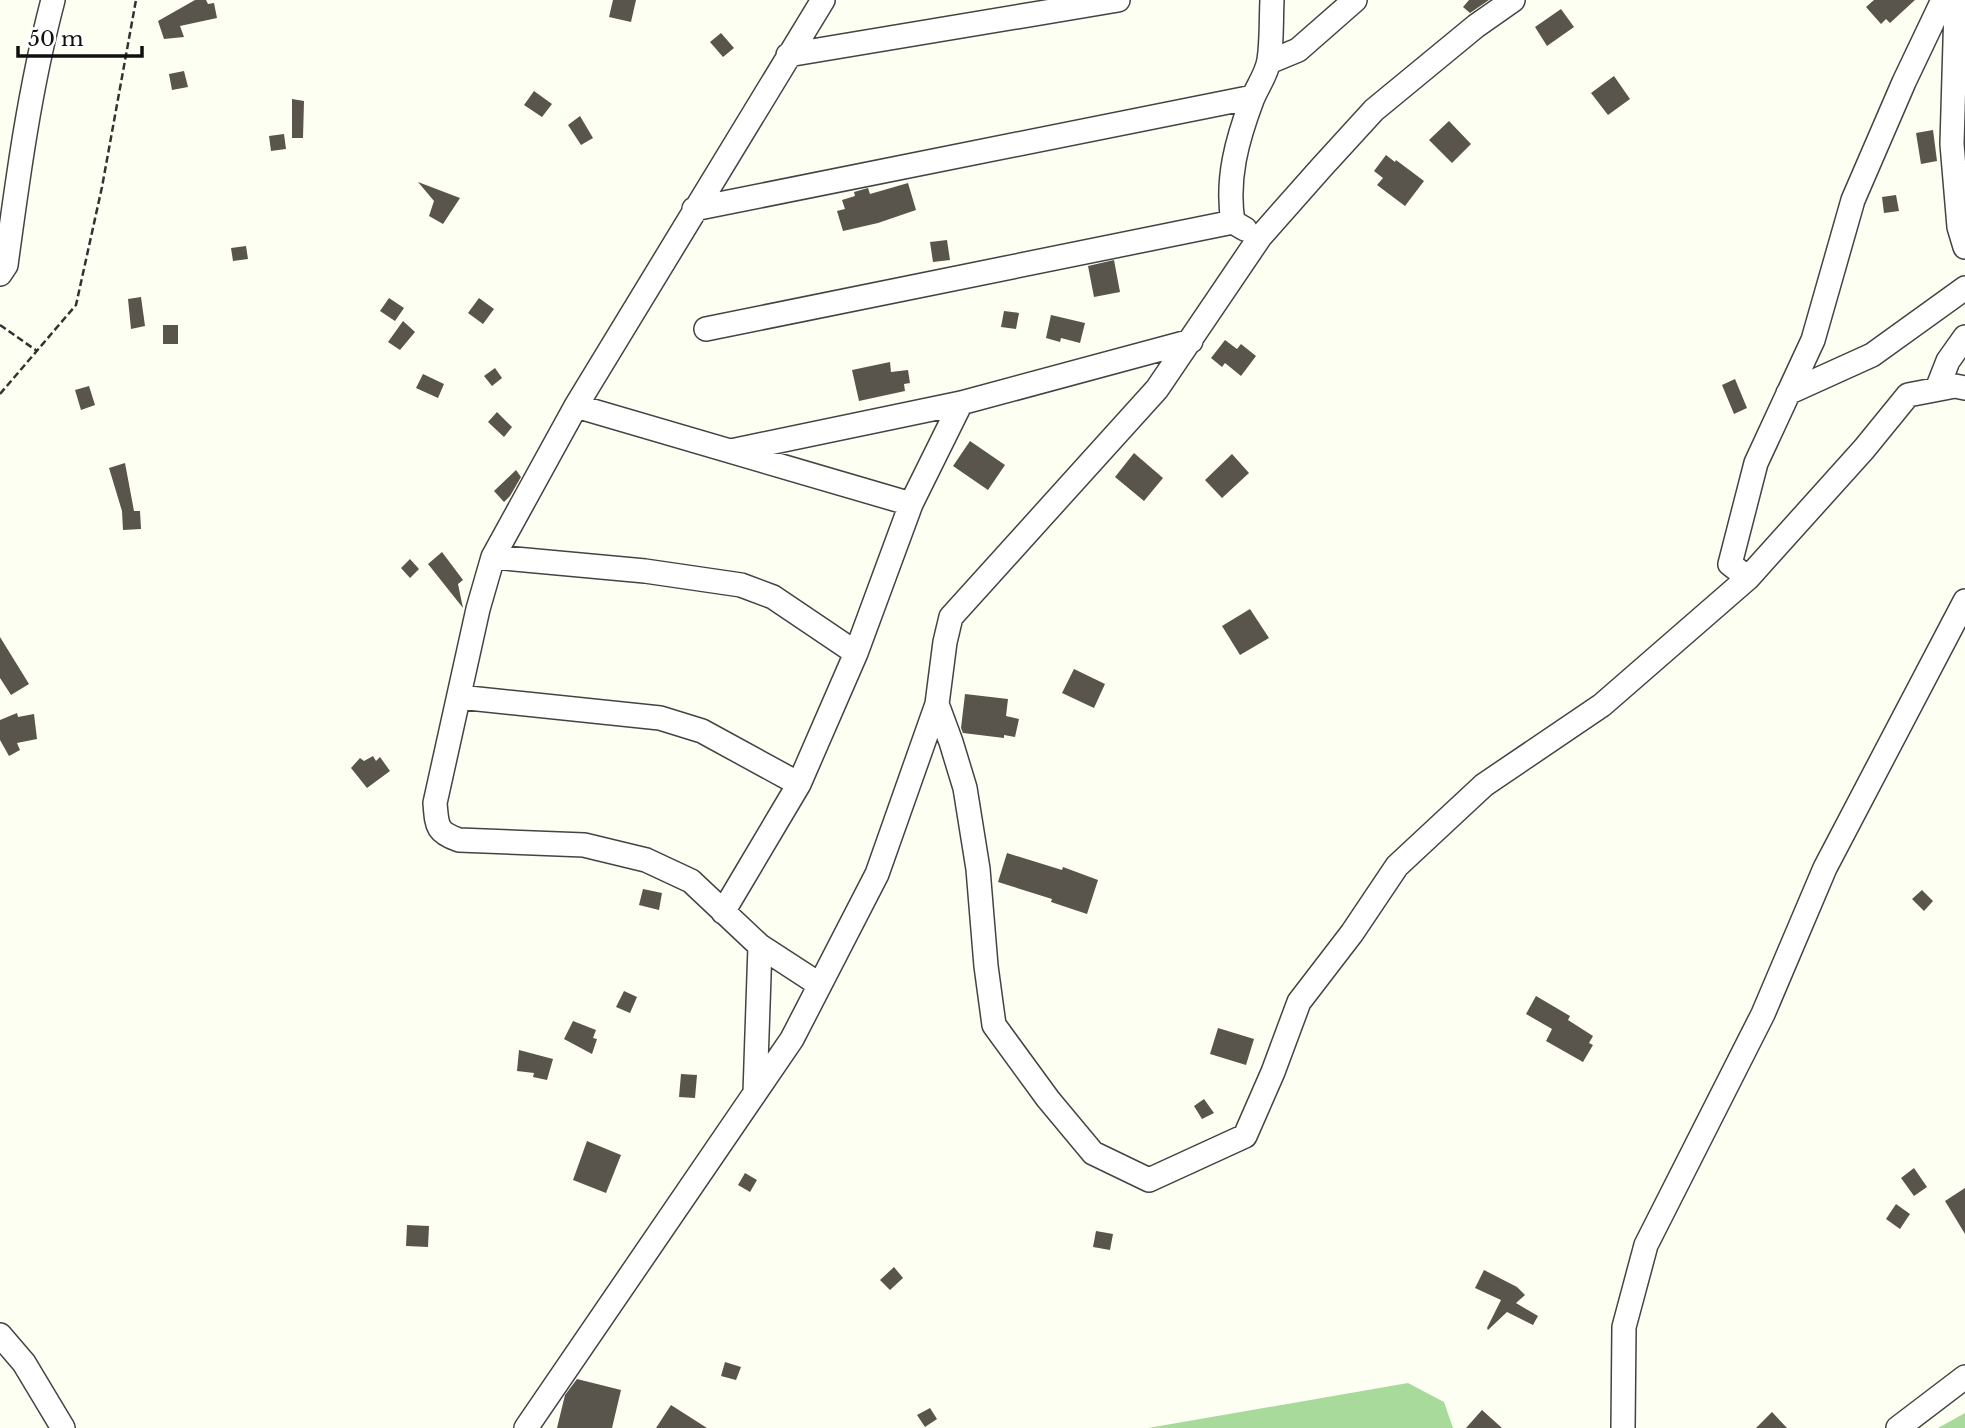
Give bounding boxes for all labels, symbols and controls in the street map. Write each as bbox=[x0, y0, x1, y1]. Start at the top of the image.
scale bar bbox=[18, 14, 142, 58]
text: 50 m bbox=[28, 26, 84, 52]

